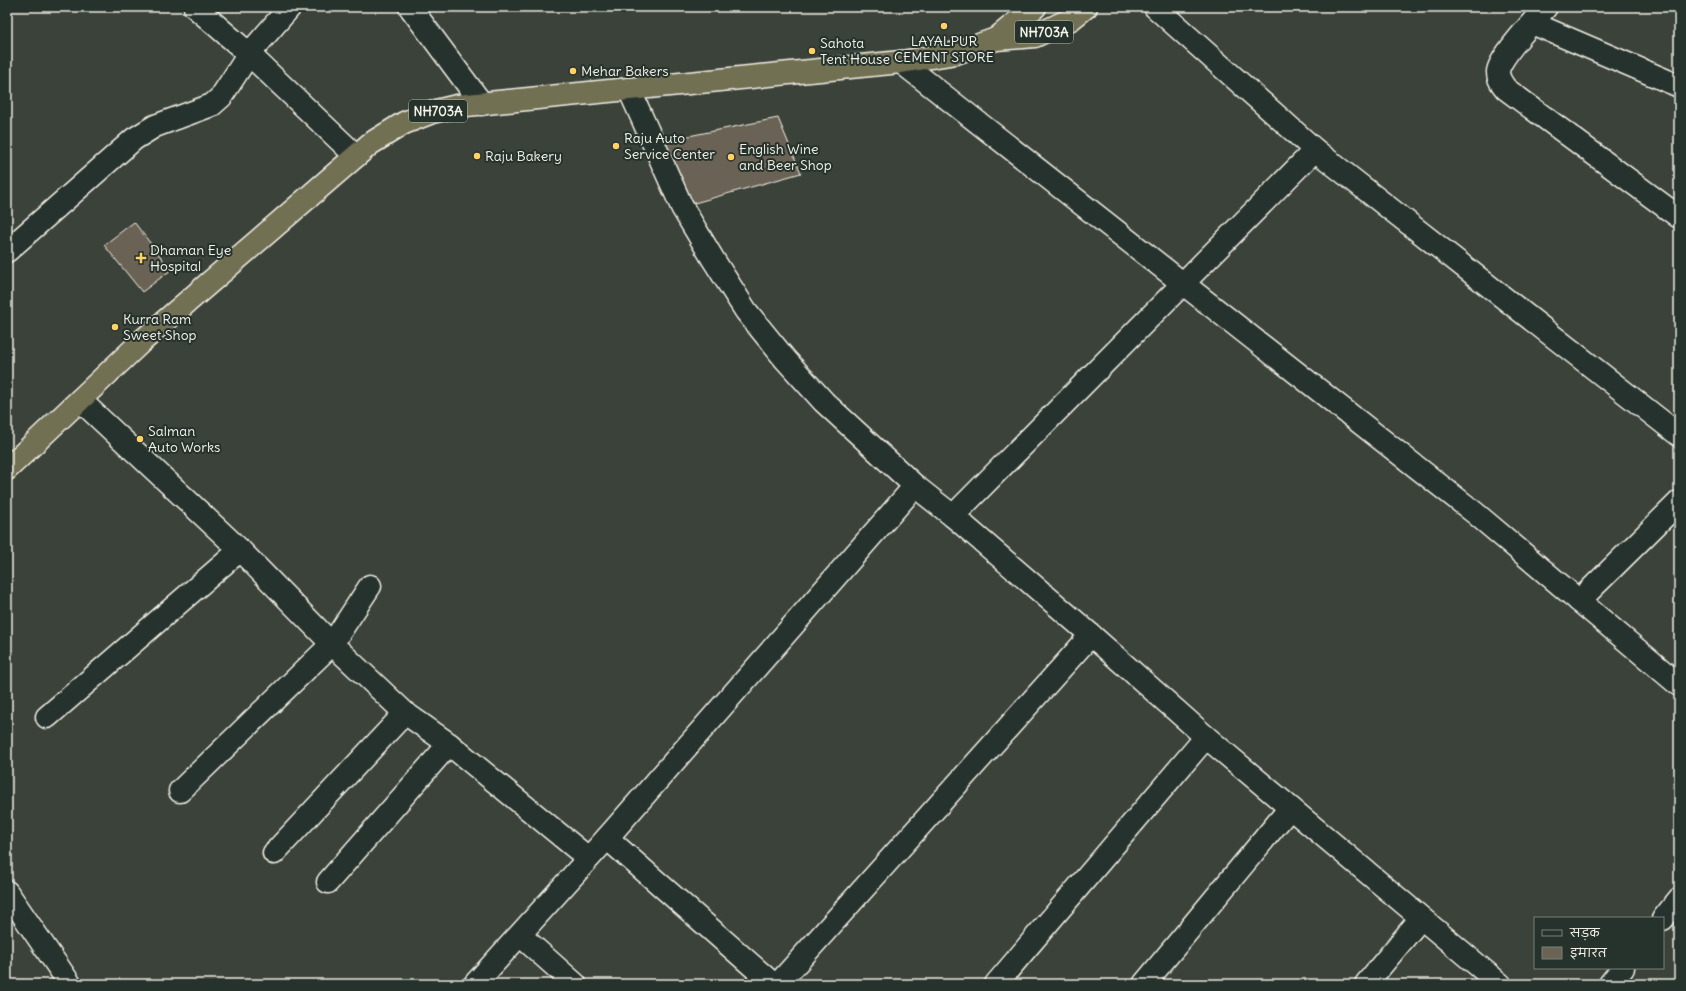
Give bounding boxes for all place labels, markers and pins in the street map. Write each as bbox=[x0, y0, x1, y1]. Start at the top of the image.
marker: LAYALPUR CEMENT STORE bbox=[939, 21, 949, 31]
place label: LAYALPUR CEMENT STORE bbox=[894, 32, 994, 66]
place label: Sahota Tent House bbox=[820, 34, 890, 68]
marker: Sahota Tent House bbox=[807, 46, 817, 56]
place label: Mehar Bakers bbox=[581, 62, 669, 80]
marker: Mehar Bakers bbox=[568, 66, 578, 76]
place label: Raju Auto Service Center bbox=[624, 129, 715, 163]
place label: English Wine and Beer Shop bbox=[739, 140, 832, 174]
marker: Raju Auto Service Center bbox=[611, 141, 621, 151]
place label: Raju Bakery bbox=[485, 147, 562, 165]
marker: Raju Bakery bbox=[472, 151, 482, 161]
marker: English Wine and Beer Shop bbox=[726, 152, 736, 162]
place label: Dhaman Eye Hospital bbox=[150, 241, 231, 275]
marker: Dhaman Eye Hospital bbox=[135, 252, 147, 264]
place label: Kurra Ram Sweet Shop bbox=[123, 310, 197, 344]
marker: Kurra Ram Sweet Shop bbox=[110, 322, 120, 332]
place label: Salman Auto Works bbox=[148, 422, 220, 456]
marker: Salman Auto Works bbox=[135, 434, 145, 444]

